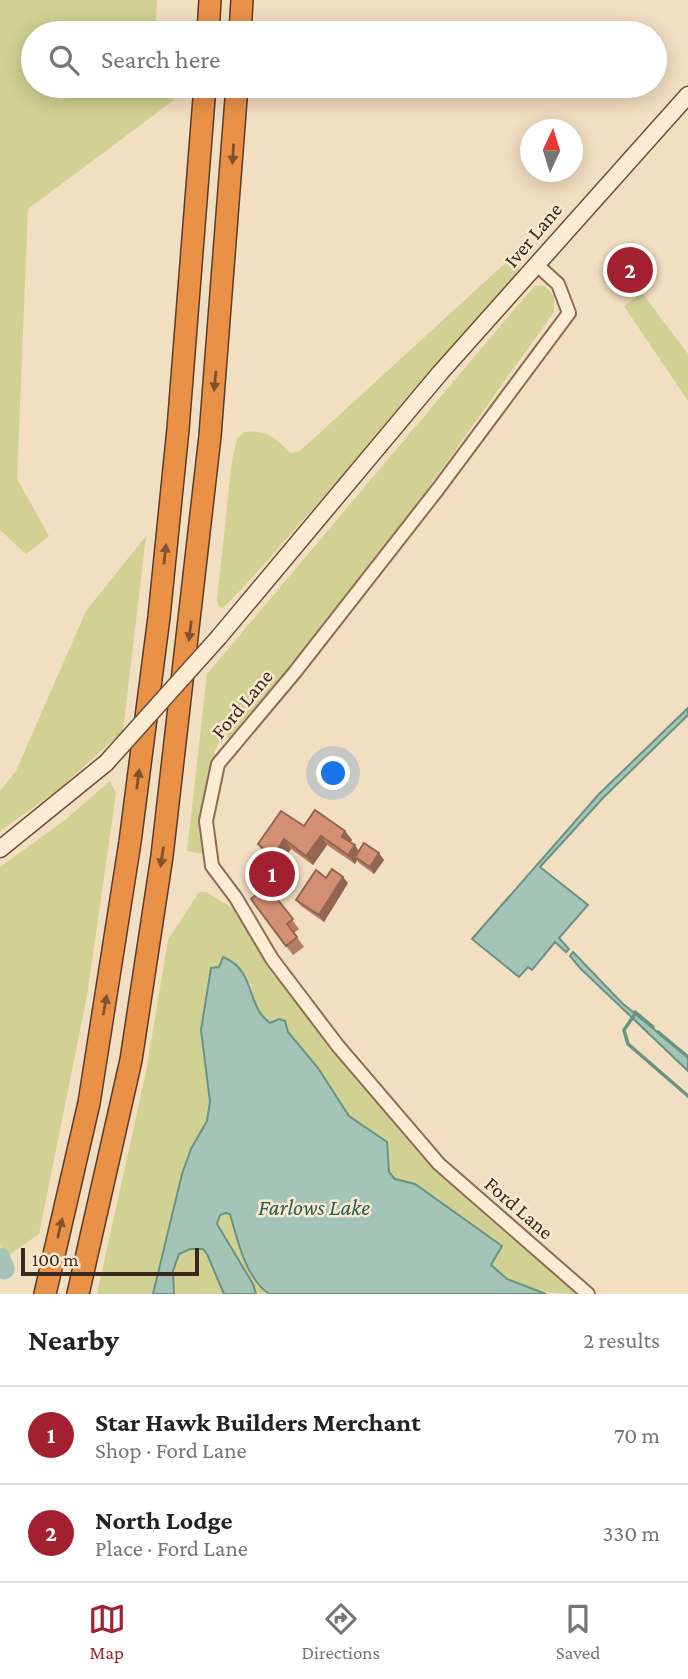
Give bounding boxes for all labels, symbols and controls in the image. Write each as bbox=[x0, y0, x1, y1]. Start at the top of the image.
search box bbox=[21, 21, 667, 98]
icon: search bbox=[45, 41, 83, 79]
text: Search here bbox=[101, 45, 220, 74]
north arrow bbox=[520, 119, 583, 182]
one-way arrow bbox=[228, 143, 239, 165]
street label: Iver Lane bbox=[499, 198, 567, 272]
pin: 2 bbox=[607, 244, 653, 296]
one-way arrow bbox=[209, 370, 220, 392]
one-way arrow bbox=[160, 542, 171, 564]
one-way arrow bbox=[184, 621, 195, 643]
street label: Ford Lane bbox=[206, 664, 278, 744]
your location bbox=[316, 756, 350, 790]
one-way arrow bbox=[133, 768, 144, 790]
one-way arrow bbox=[156, 846, 167, 868]
pin: 1 bbox=[249, 848, 295, 900]
one-way arrow bbox=[100, 994, 111, 1016]
street label: Ford Lane bbox=[480, 1172, 558, 1244]
water label: Farlows Lake bbox=[258, 1194, 370, 1220]
one-way arrow bbox=[55, 1216, 66, 1238]
scale bar bbox=[21, 1245, 200, 1277]
text: 100 m bbox=[32, 1249, 79, 1270]
text: Nearby bbox=[28, 1323, 119, 1356]
text: 2 results bbox=[583, 1327, 660, 1353]
text: Star Hawk Builders Merchant bbox=[95, 1408, 421, 1437]
text: 1 bbox=[47, 1422, 55, 1448]
text: 70 m bbox=[614, 1422, 660, 1448]
text: Shop · Ford Lane bbox=[95, 1437, 247, 1463]
text: North Lodge bbox=[95, 1506, 232, 1535]
text: 2 bbox=[45, 1520, 57, 1546]
text: 330 m bbox=[602, 1520, 660, 1546]
text: Place · Ford Lane bbox=[95, 1535, 248, 1561]
tab: Map bbox=[88, 1600, 126, 1663]
tab: Directions bbox=[301, 1600, 380, 1663]
tab: Saved bbox=[556, 1600, 600, 1663]

